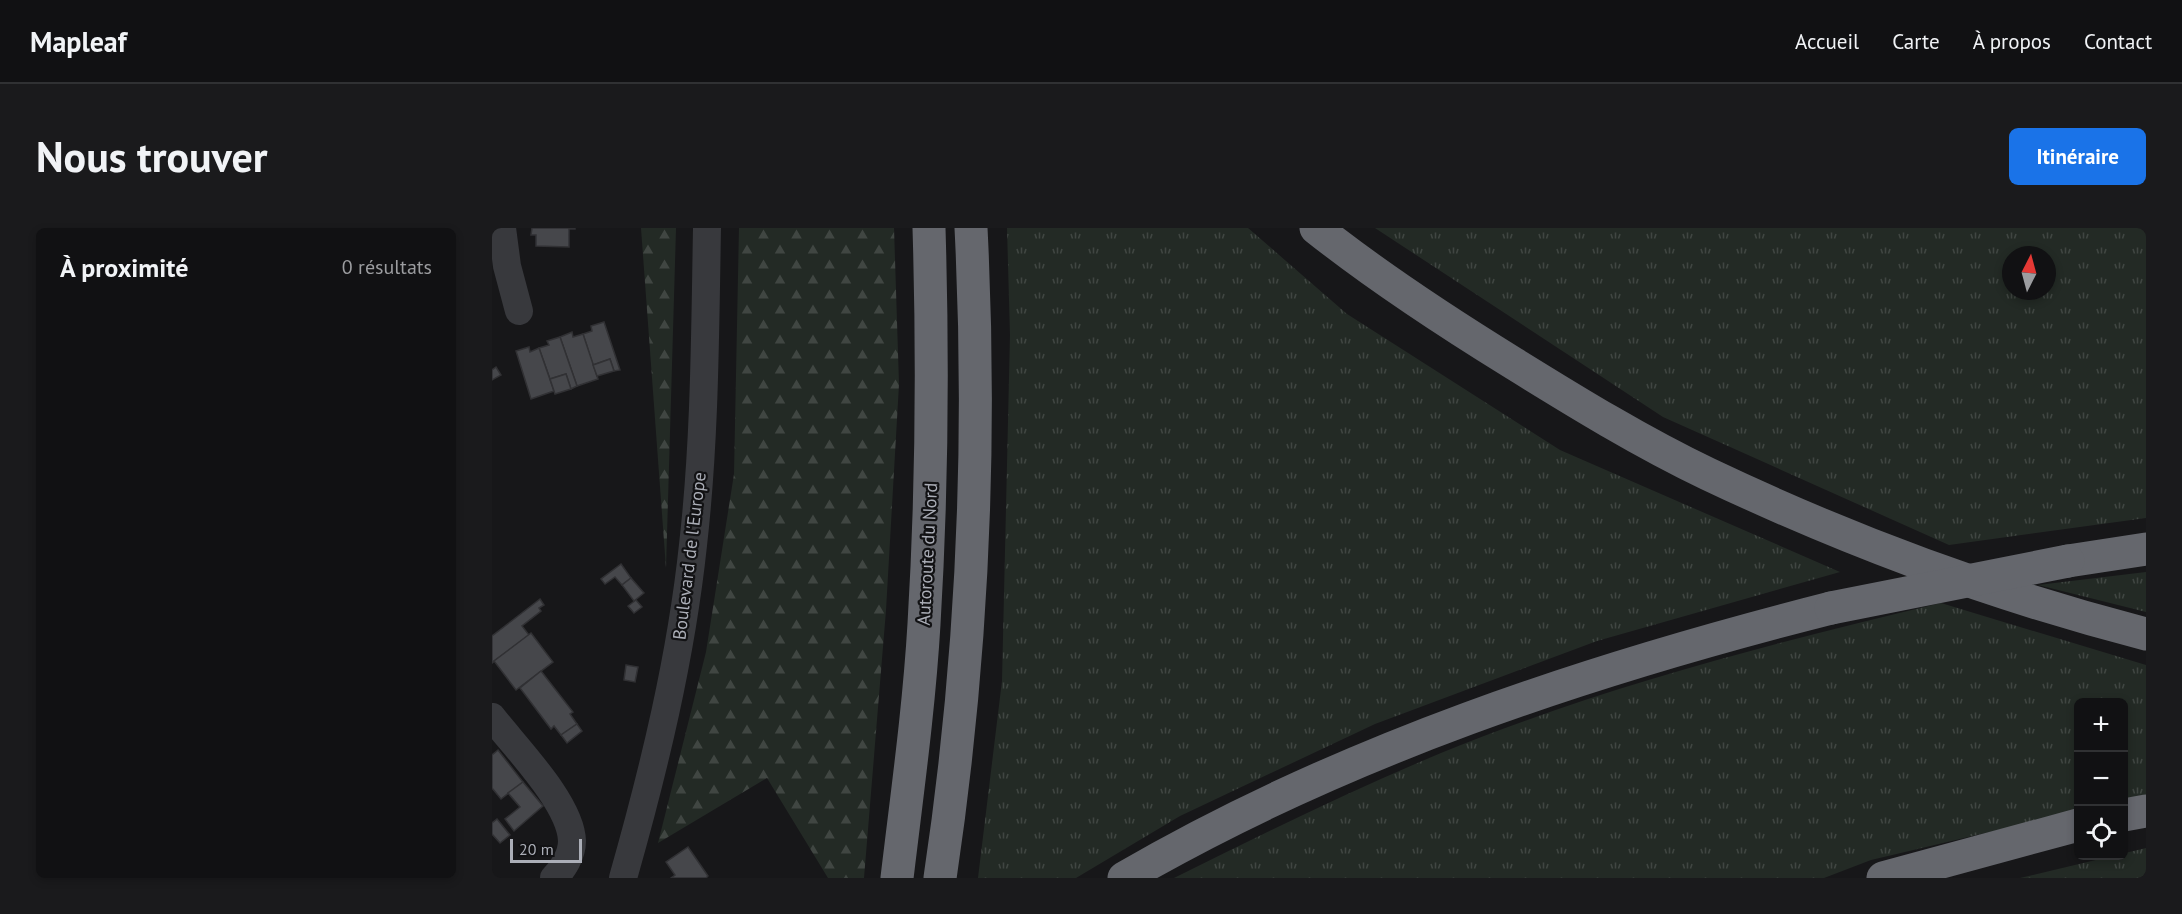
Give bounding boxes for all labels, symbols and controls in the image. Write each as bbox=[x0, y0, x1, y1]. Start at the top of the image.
text: Mapleaf bbox=[30, 23, 127, 60]
text: Accueil bbox=[1795, 28, 1859, 55]
text: Carte bbox=[1892, 28, 1940, 55]
text: À propos bbox=[1973, 28, 2051, 55]
text: Contact bbox=[2084, 28, 2152, 55]
button: Itinéraire bbox=[2009, 128, 2146, 185]
text: Nous trouver bbox=[36, 129, 267, 184]
north arrow bbox=[2002, 246, 2056, 300]
text: À proximité bbox=[60, 251, 188, 284]
text: 0 résultats bbox=[342, 254, 432, 280]
street label: Boulevard de l'Europe bbox=[667, 471, 711, 641]
street label: Autoroute du Nord bbox=[912, 482, 942, 626]
map controls bbox=[2074, 698, 2128, 860]
button: + bbox=[2074, 698, 2128, 752]
button: − bbox=[2074, 752, 2128, 806]
button: locate bbox=[2074, 806, 2128, 860]
scale bar bbox=[510, 836, 582, 864]
text: 20 m bbox=[519, 839, 554, 859]

